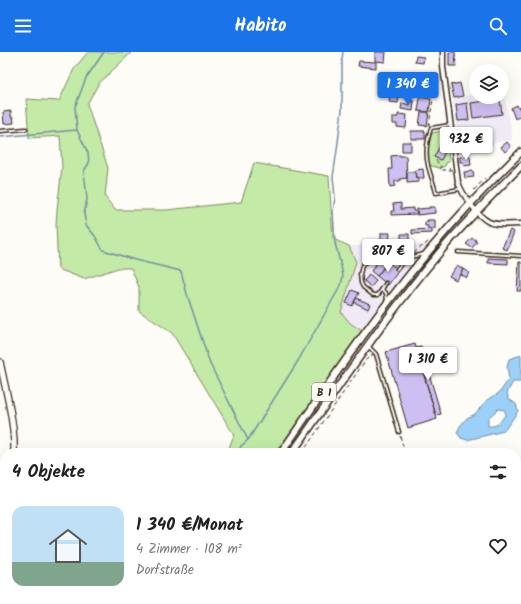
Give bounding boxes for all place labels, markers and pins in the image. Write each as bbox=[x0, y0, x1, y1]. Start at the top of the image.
pin: 1 340 € bbox=[371, 72, 445, 106]
pin: 932 € bbox=[438, 127, 494, 161]
pin: 807 € bbox=[360, 239, 416, 273]
pin: 1 310 € bbox=[391, 347, 465, 381]

